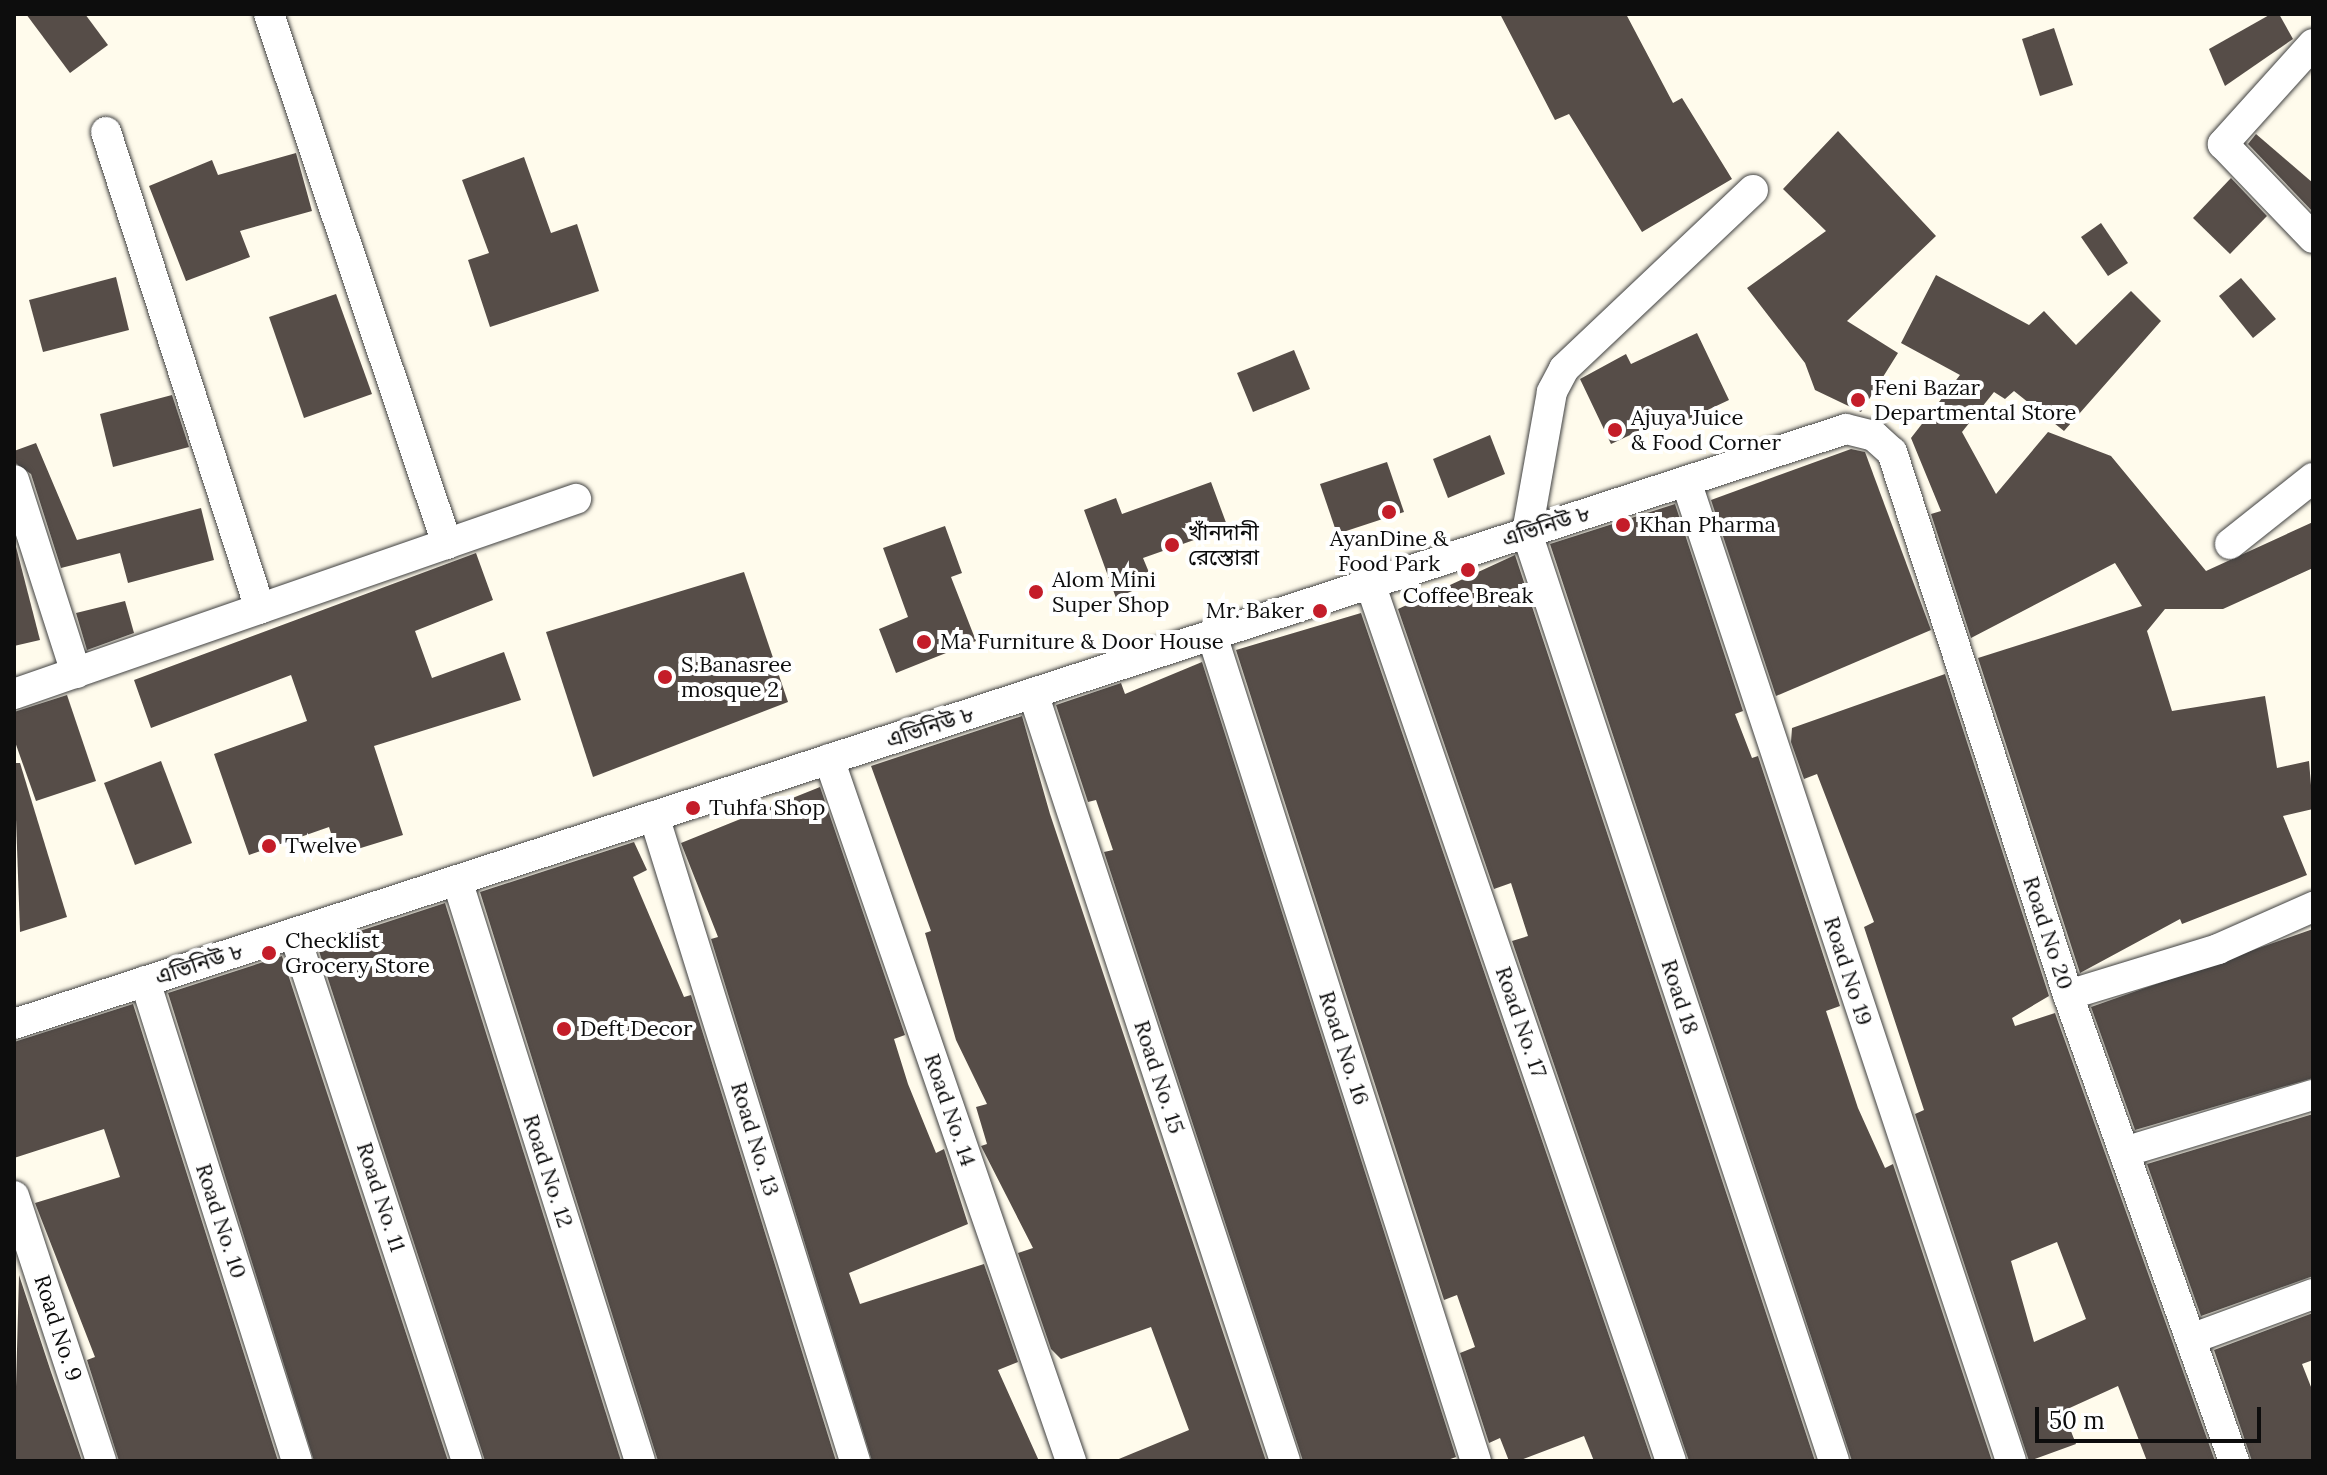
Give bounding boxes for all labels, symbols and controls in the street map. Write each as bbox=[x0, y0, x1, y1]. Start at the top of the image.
place label: Feni Bazar Departmental Store bbox=[1874, 374, 2076, 426]
marker: Feni Bazar Departmental Store bbox=[1849, 391, 1867, 409]
place label: Ajuya Juice & Food Corner bbox=[1631, 404, 1781, 456]
marker: Ajuya Juice & Food Corner bbox=[1606, 421, 1624, 439]
street label: এভিনিউ ৮ bbox=[1499, 499, 1593, 553]
marker: AyanDine & Food Park bbox=[1380, 503, 1398, 521]
place label: Khan Pharma bbox=[1639, 512, 1776, 538]
marker: Khan Pharma bbox=[1614, 516, 1632, 534]
place label: খাঁনদানী রেস্তোরা bbox=[1188, 519, 1259, 570]
place label: AyanDine & Food Park bbox=[1330, 525, 1448, 576]
marker: খাঁনদানী রেস্তোরা bbox=[1163, 536, 1181, 554]
marker: Coffee Break bbox=[1459, 561, 1477, 579]
place label: Alom Mini Super Shop bbox=[1052, 566, 1170, 618]
marker: Alom Mini Super Shop bbox=[1027, 583, 1045, 601]
place label: Coffee Break bbox=[1403, 583, 1533, 609]
place label: Mr. Baker bbox=[1206, 598, 1304, 624]
marker: Mr. Baker bbox=[1311, 602, 1329, 620]
place label: Ma Furniture & Door House bbox=[940, 629, 1224, 655]
marker: Ma Furniture & Door House bbox=[915, 633, 933, 651]
place label: S.Banasree mosque 2 bbox=[681, 651, 792, 702]
marker: S.Banasree mosque 2 bbox=[656, 668, 674, 686]
street label: এভিনিউ ৮ bbox=[883, 700, 977, 754]
place label: Tuhfa Shop bbox=[709, 795, 825, 821]
marker: Tuhfa Shop bbox=[684, 799, 702, 817]
place label: Twelve bbox=[285, 833, 357, 859]
marker: Twelve bbox=[260, 837, 278, 855]
street label: Road No 20 bbox=[2017, 873, 2079, 993]
street label: Road No 19 bbox=[1818, 913, 1878, 1029]
place label: Checklist Grocery Store bbox=[285, 927, 430, 978]
street label: এভিনিউ ৮ bbox=[152, 937, 246, 991]
marker: Checklist Grocery Store bbox=[260, 944, 278, 962]
street label: Road 18 bbox=[1656, 956, 1704, 1038]
street label: Road No. 17 bbox=[1490, 963, 1552, 1081]
street label: Road No. 16 bbox=[1313, 988, 1375, 1108]
place label: Deft Decor bbox=[580, 1016, 693, 1042]
street label: Road No. 15 bbox=[1128, 1017, 1190, 1137]
marker: Deft Decor bbox=[555, 1020, 573, 1038]
street label: Road No. 14 bbox=[918, 1050, 982, 1170]
street label: Road No. 13 bbox=[725, 1079, 785, 1199]
street label: Road No. 12 bbox=[517, 1111, 579, 1231]
street label: Road No. 11 bbox=[351, 1139, 411, 1255]
street label: Road No. 10 bbox=[190, 1160, 252, 1282]
street label: Road No. 9 bbox=[28, 1272, 88, 1384]
scale bar bbox=[2039, 1391, 2265, 1441]
text: 50 m bbox=[2049, 1405, 2105, 1436]

